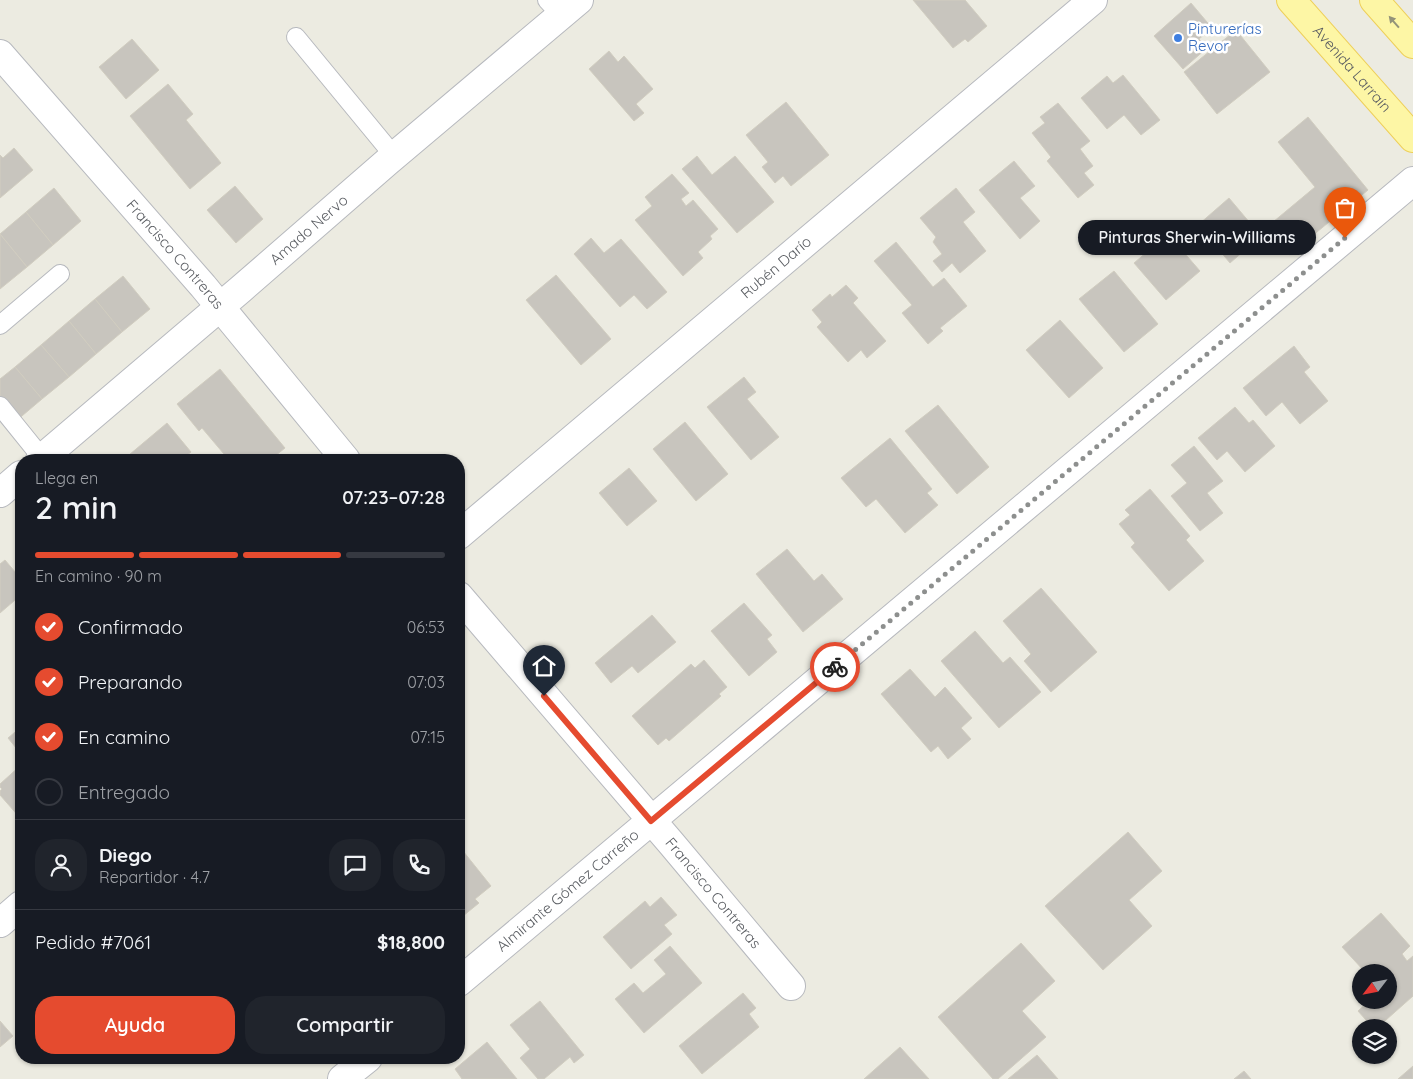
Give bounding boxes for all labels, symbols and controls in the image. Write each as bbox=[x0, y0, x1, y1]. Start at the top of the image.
one-way arrow bbox=[1388, 16, 1399, 29]
place label: Pinturerías Revor bbox=[1188, 19, 1261, 55]
street label: Avenida Larraín bbox=[1309, 21, 1396, 116]
marker: Pinturerías Revor bbox=[1172, 32, 1184, 44]
pin bbox=[1324, 187, 1366, 238]
street label: Amado Nervo bbox=[266, 190, 352, 269]
icon: bag bbox=[1331, 194, 1359, 222]
street label: Francisco Contreras bbox=[123, 195, 228, 313]
callout: Pinturas Sherwin-Williams bbox=[1078, 220, 1315, 256]
text: Pinturas Sherwin-Williams bbox=[1099, 227, 1295, 247]
street label: Rubén Darío bbox=[737, 232, 815, 302]
text: Llega en bbox=[35, 468, 98, 488]
text: 07:23–07:28 bbox=[342, 485, 445, 509]
text: 2 min bbox=[35, 487, 118, 527]
text: En camino · 90 m bbox=[35, 566, 162, 586]
icon: check bbox=[35, 613, 63, 641]
text: Confirmado bbox=[78, 615, 183, 639]
text: 06:53 bbox=[407, 617, 445, 637]
courier bbox=[810, 642, 860, 692]
pin bbox=[523, 645, 565, 696]
icon: home bbox=[530, 652, 558, 680]
icon: bike bbox=[821, 653, 849, 681]
icon: check bbox=[35, 668, 63, 696]
text: Preparando bbox=[78, 670, 183, 694]
text: 07:03 bbox=[407, 672, 445, 692]
icon: check bbox=[35, 723, 63, 751]
text: En camino bbox=[78, 725, 170, 749]
text: 07:15 bbox=[411, 727, 445, 747]
text: Entregado bbox=[78, 780, 170, 804]
street label: Almirante Gómez Carreño bbox=[492, 825, 643, 956]
street label: Francisco Contreras bbox=[662, 833, 765, 952]
button: person bbox=[35, 839, 87, 891]
button: chat bbox=[329, 839, 381, 891]
button: phone bbox=[393, 839, 445, 891]
text: Diego bbox=[99, 843, 152, 867]
text: Repartidor · 4.7 bbox=[99, 867, 210, 887]
text: Pedido #7061 bbox=[35, 930, 151, 954]
text: $18,800 bbox=[377, 930, 445, 954]
north arrow bbox=[1352, 964, 1398, 1009]
map controls bbox=[1352, 964, 1397, 1064]
button: Ayuda bbox=[35, 996, 235, 1054]
button: Compartir bbox=[245, 996, 445, 1054]
button: layers bbox=[1352, 1019, 1397, 1064]

